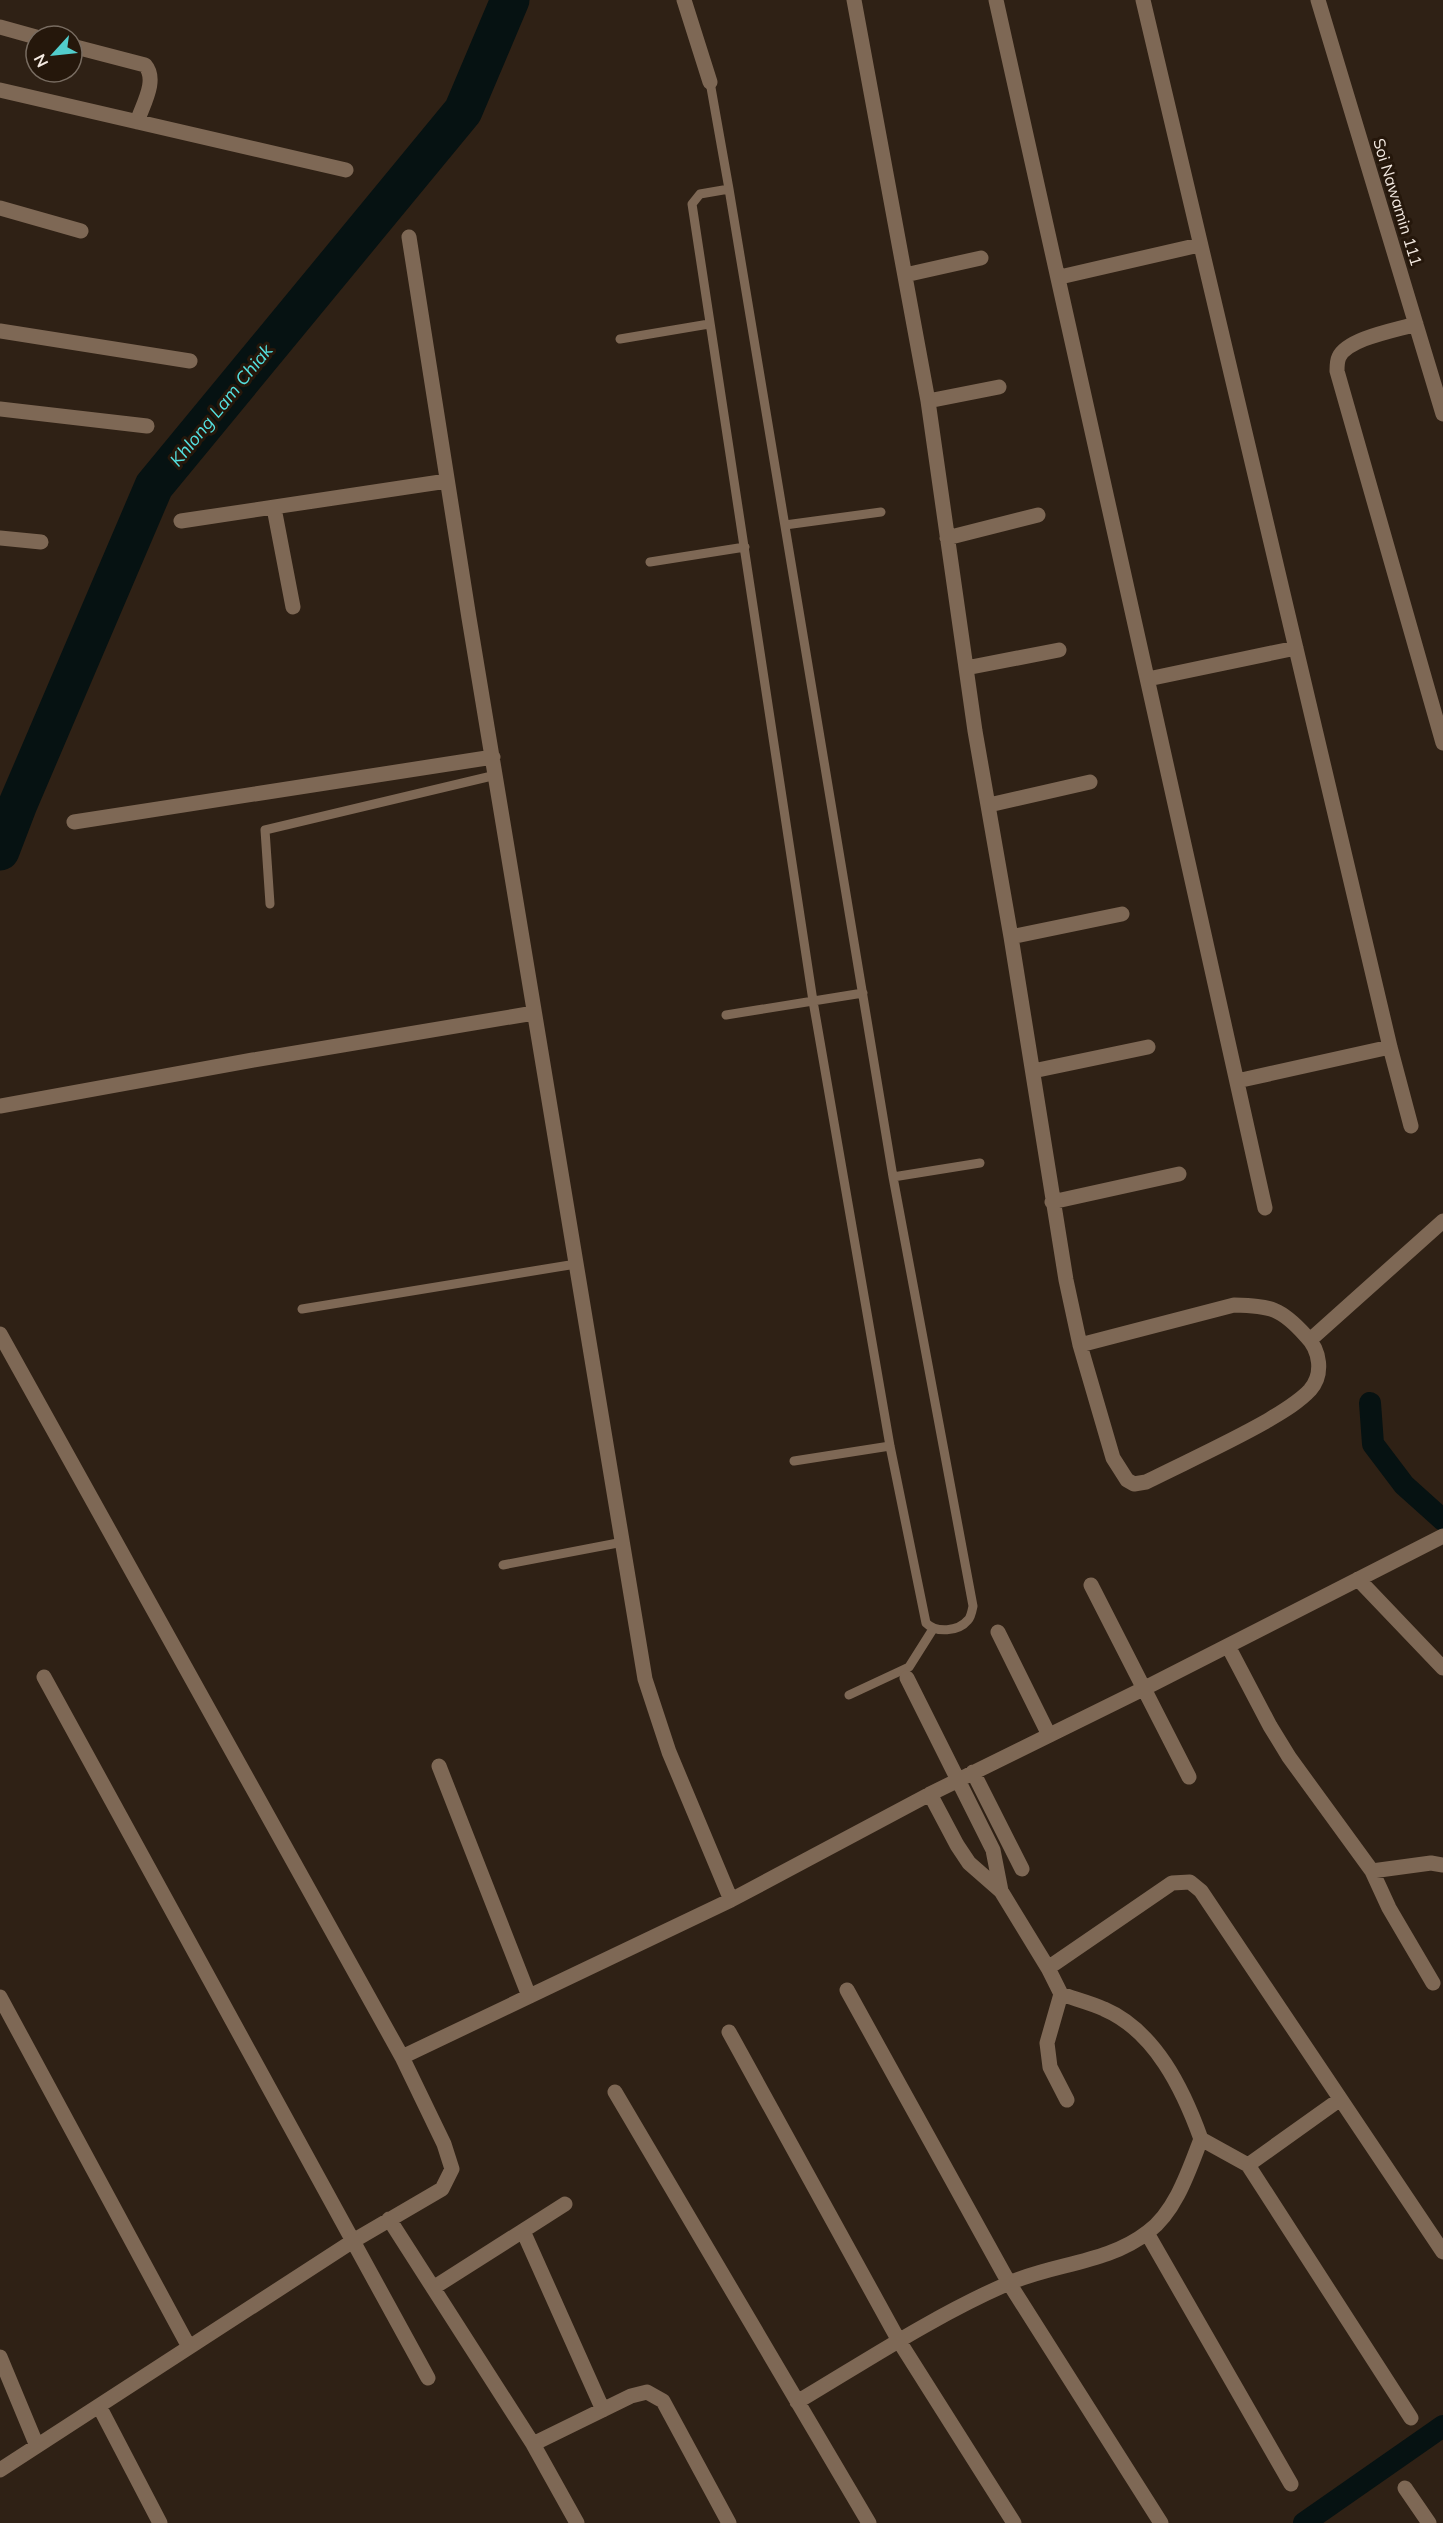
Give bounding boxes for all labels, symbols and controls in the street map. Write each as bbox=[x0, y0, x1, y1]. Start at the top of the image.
north arrow bbox=[24, 24, 84, 84]
text: N bbox=[29, 51, 52, 71]
street label: Soi Nawamin 111 bbox=[1369, 136, 1427, 268]
water label: Khlong Lam Chiak bbox=[165, 339, 278, 471]

